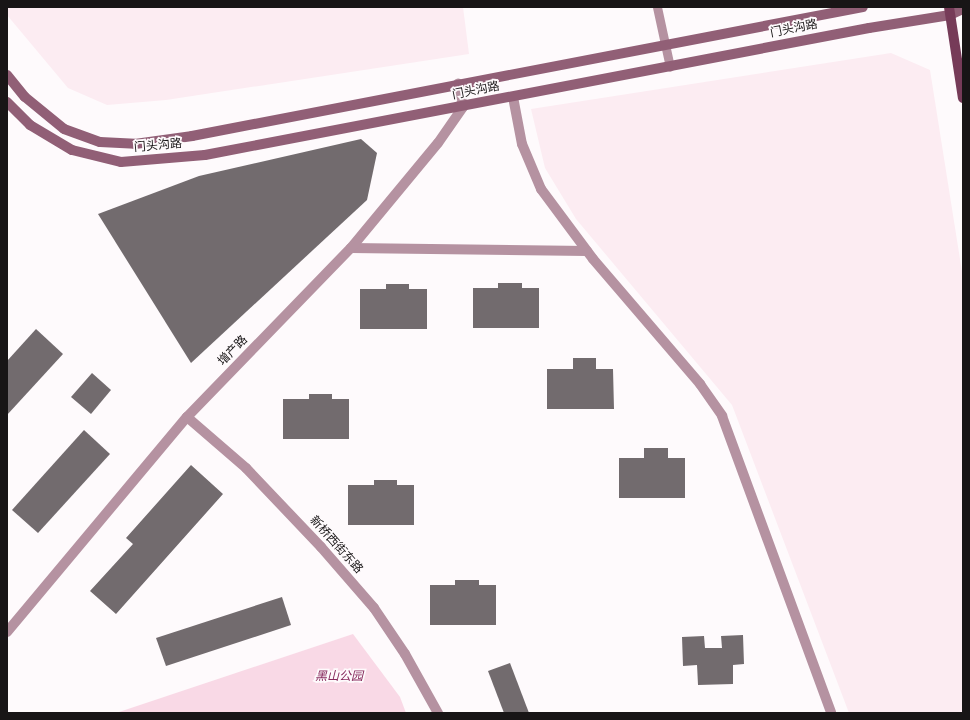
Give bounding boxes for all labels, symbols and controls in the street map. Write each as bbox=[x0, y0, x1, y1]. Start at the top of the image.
street label: 门头沟路 bbox=[769, 17, 819, 41]
street label: 门头沟路 bbox=[451, 79, 501, 103]
street label: 门头沟路 bbox=[133, 137, 183, 155]
street label: 增产路 bbox=[215, 333, 251, 369]
street label: 新桥西街东路 bbox=[307, 513, 365, 577]
park label: 黑山公园 bbox=[315, 670, 363, 684]

